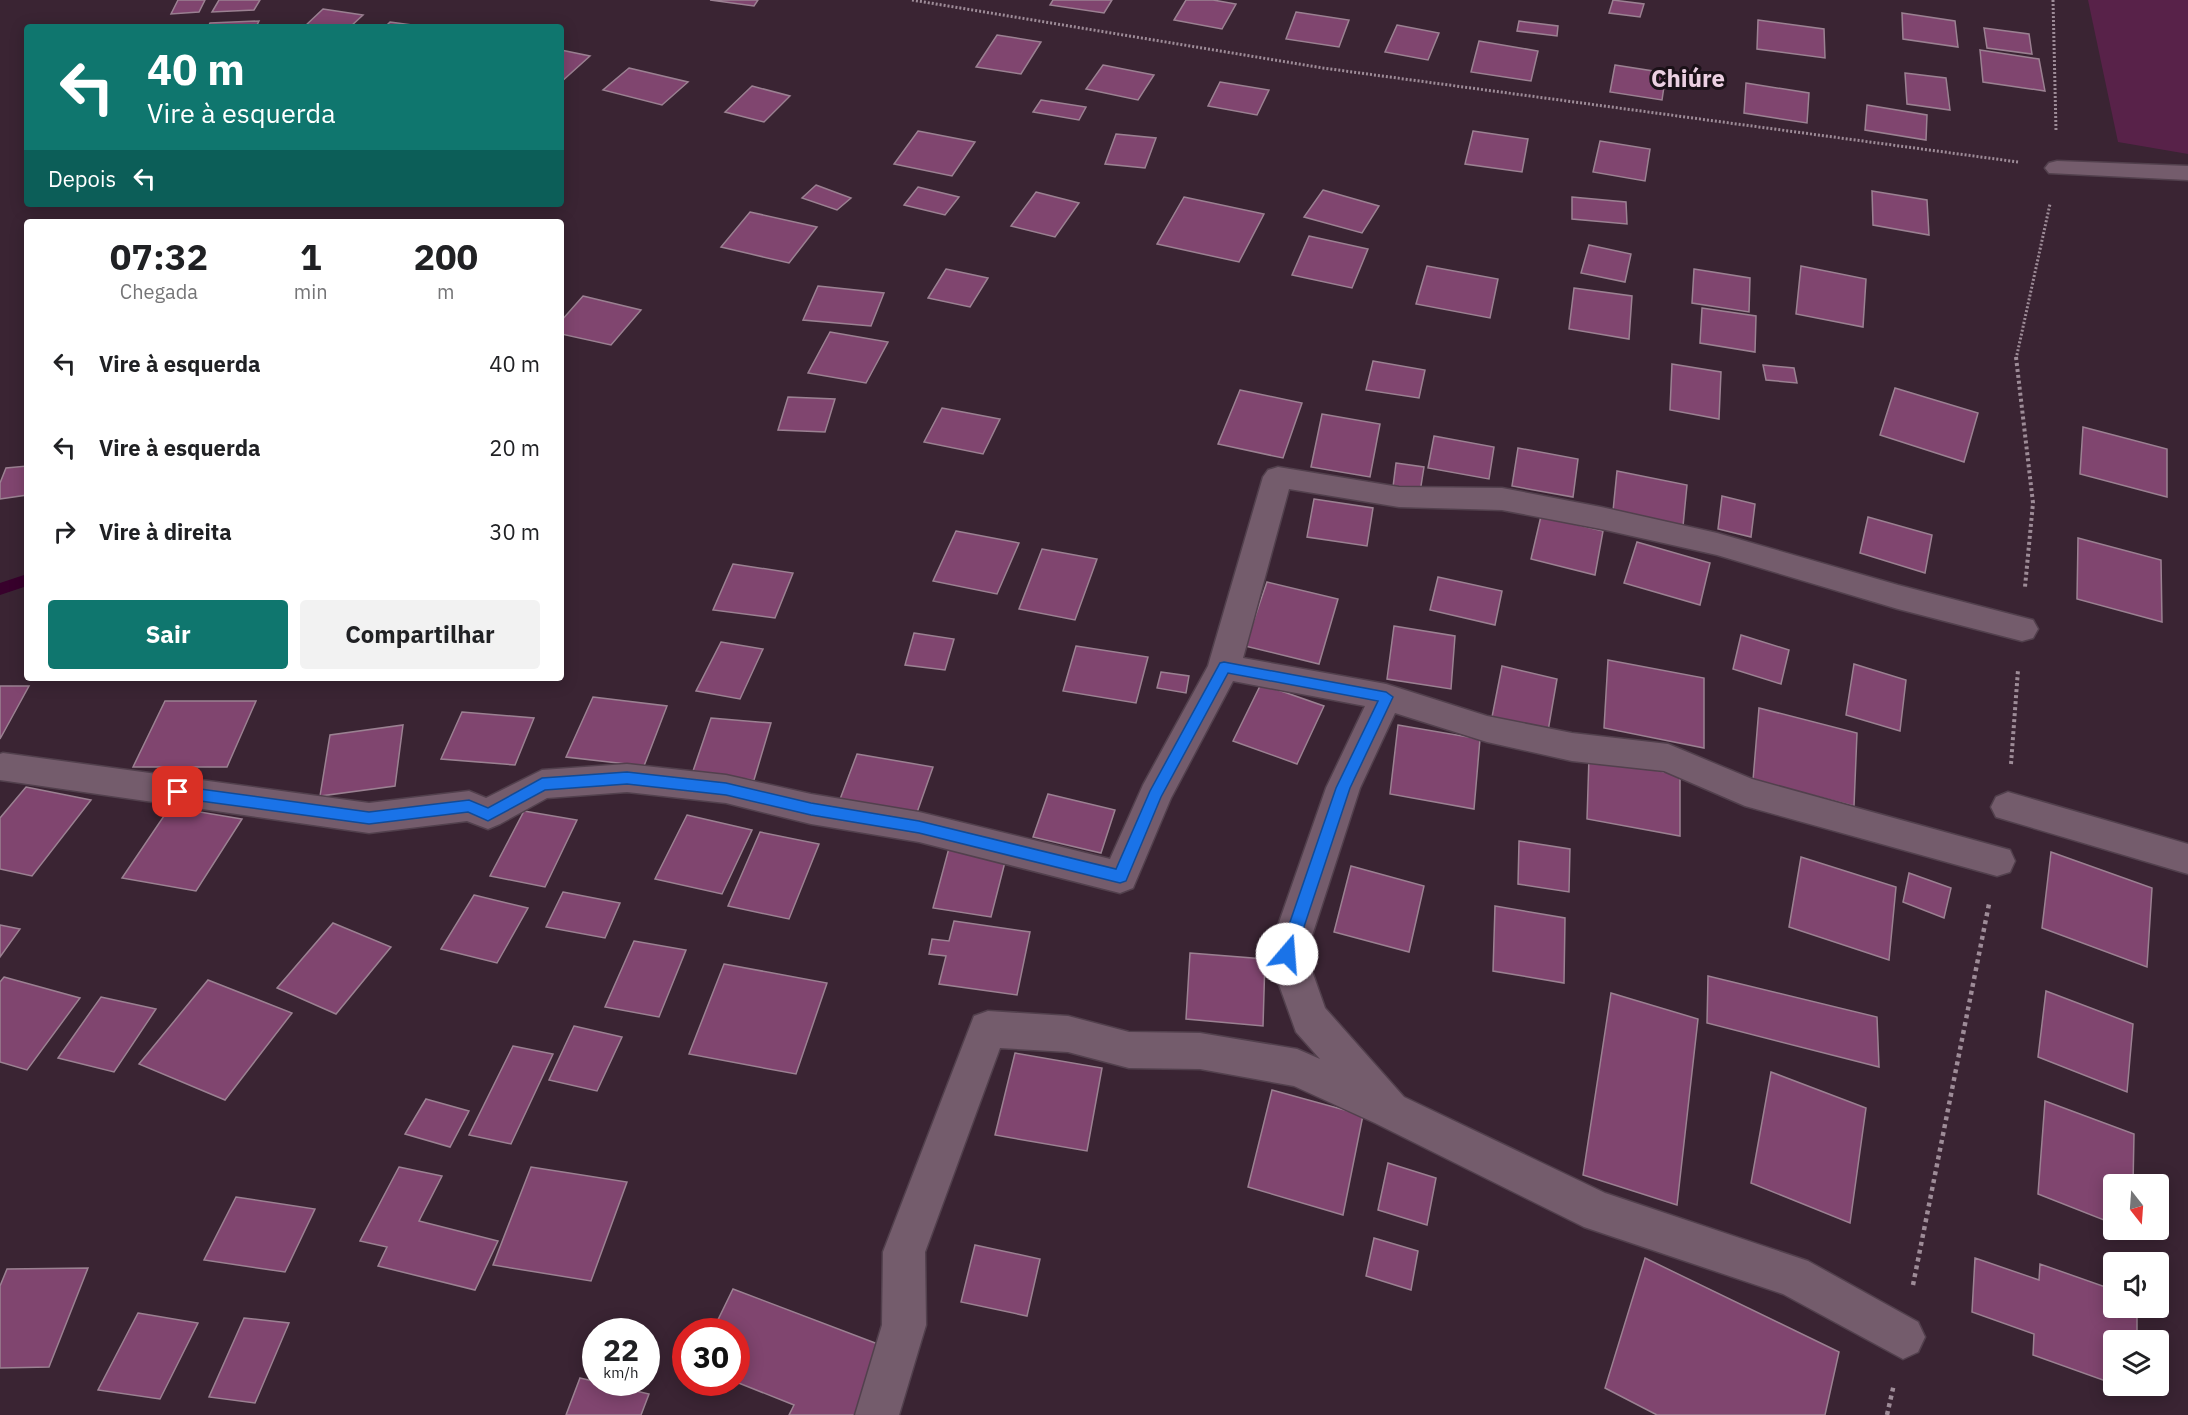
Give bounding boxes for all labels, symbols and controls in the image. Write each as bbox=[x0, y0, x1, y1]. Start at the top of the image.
text: 40 m bbox=[147, 42, 245, 97]
icon: left bbox=[48, 48, 126, 126]
district label: Chiúre bbox=[1651, 62, 1725, 94]
text: Vire à esquerda bbox=[147, 95, 336, 130]
icon: left bbox=[128, 162, 161, 195]
text: Depois bbox=[48, 164, 116, 193]
text: 07:32 bbox=[110, 233, 208, 280]
text: 1 bbox=[300, 233, 322, 280]
text: 200 bbox=[413, 233, 478, 280]
text: Chegada bbox=[120, 278, 198, 305]
text: min bbox=[294, 278, 328, 305]
text: m bbox=[437, 278, 455, 305]
icon: left bbox=[48, 347, 81, 380]
text: Vire à esquerda bbox=[99, 349, 261, 378]
text: 40 m bbox=[489, 349, 540, 378]
icon: left bbox=[48, 431, 81, 464]
text: Vire à esquerda bbox=[99, 433, 261, 462]
text: 20 m bbox=[489, 433, 540, 462]
icon: right bbox=[48, 515, 81, 548]
text: Vire à direita bbox=[99, 517, 232, 546]
text: 30 m bbox=[489, 517, 540, 546]
button: Sair bbox=[48, 600, 288, 669]
button: Compartilhar bbox=[300, 600, 540, 669]
pin bbox=[152, 766, 203, 817]
icon: arrive bbox=[161, 775, 194, 808]
position arrow bbox=[1255, 922, 1319, 986]
north arrow bbox=[2103, 1174, 2169, 1240]
map controls bbox=[2103, 1174, 2169, 1396]
button: sound bbox=[2103, 1252, 2169, 1318]
speed limit sign: 30 bbox=[672, 1318, 750, 1396]
text: 22 bbox=[603, 1330, 639, 1369]
button: layers bbox=[2103, 1330, 2169, 1396]
text: km/h bbox=[603, 1363, 639, 1382]

